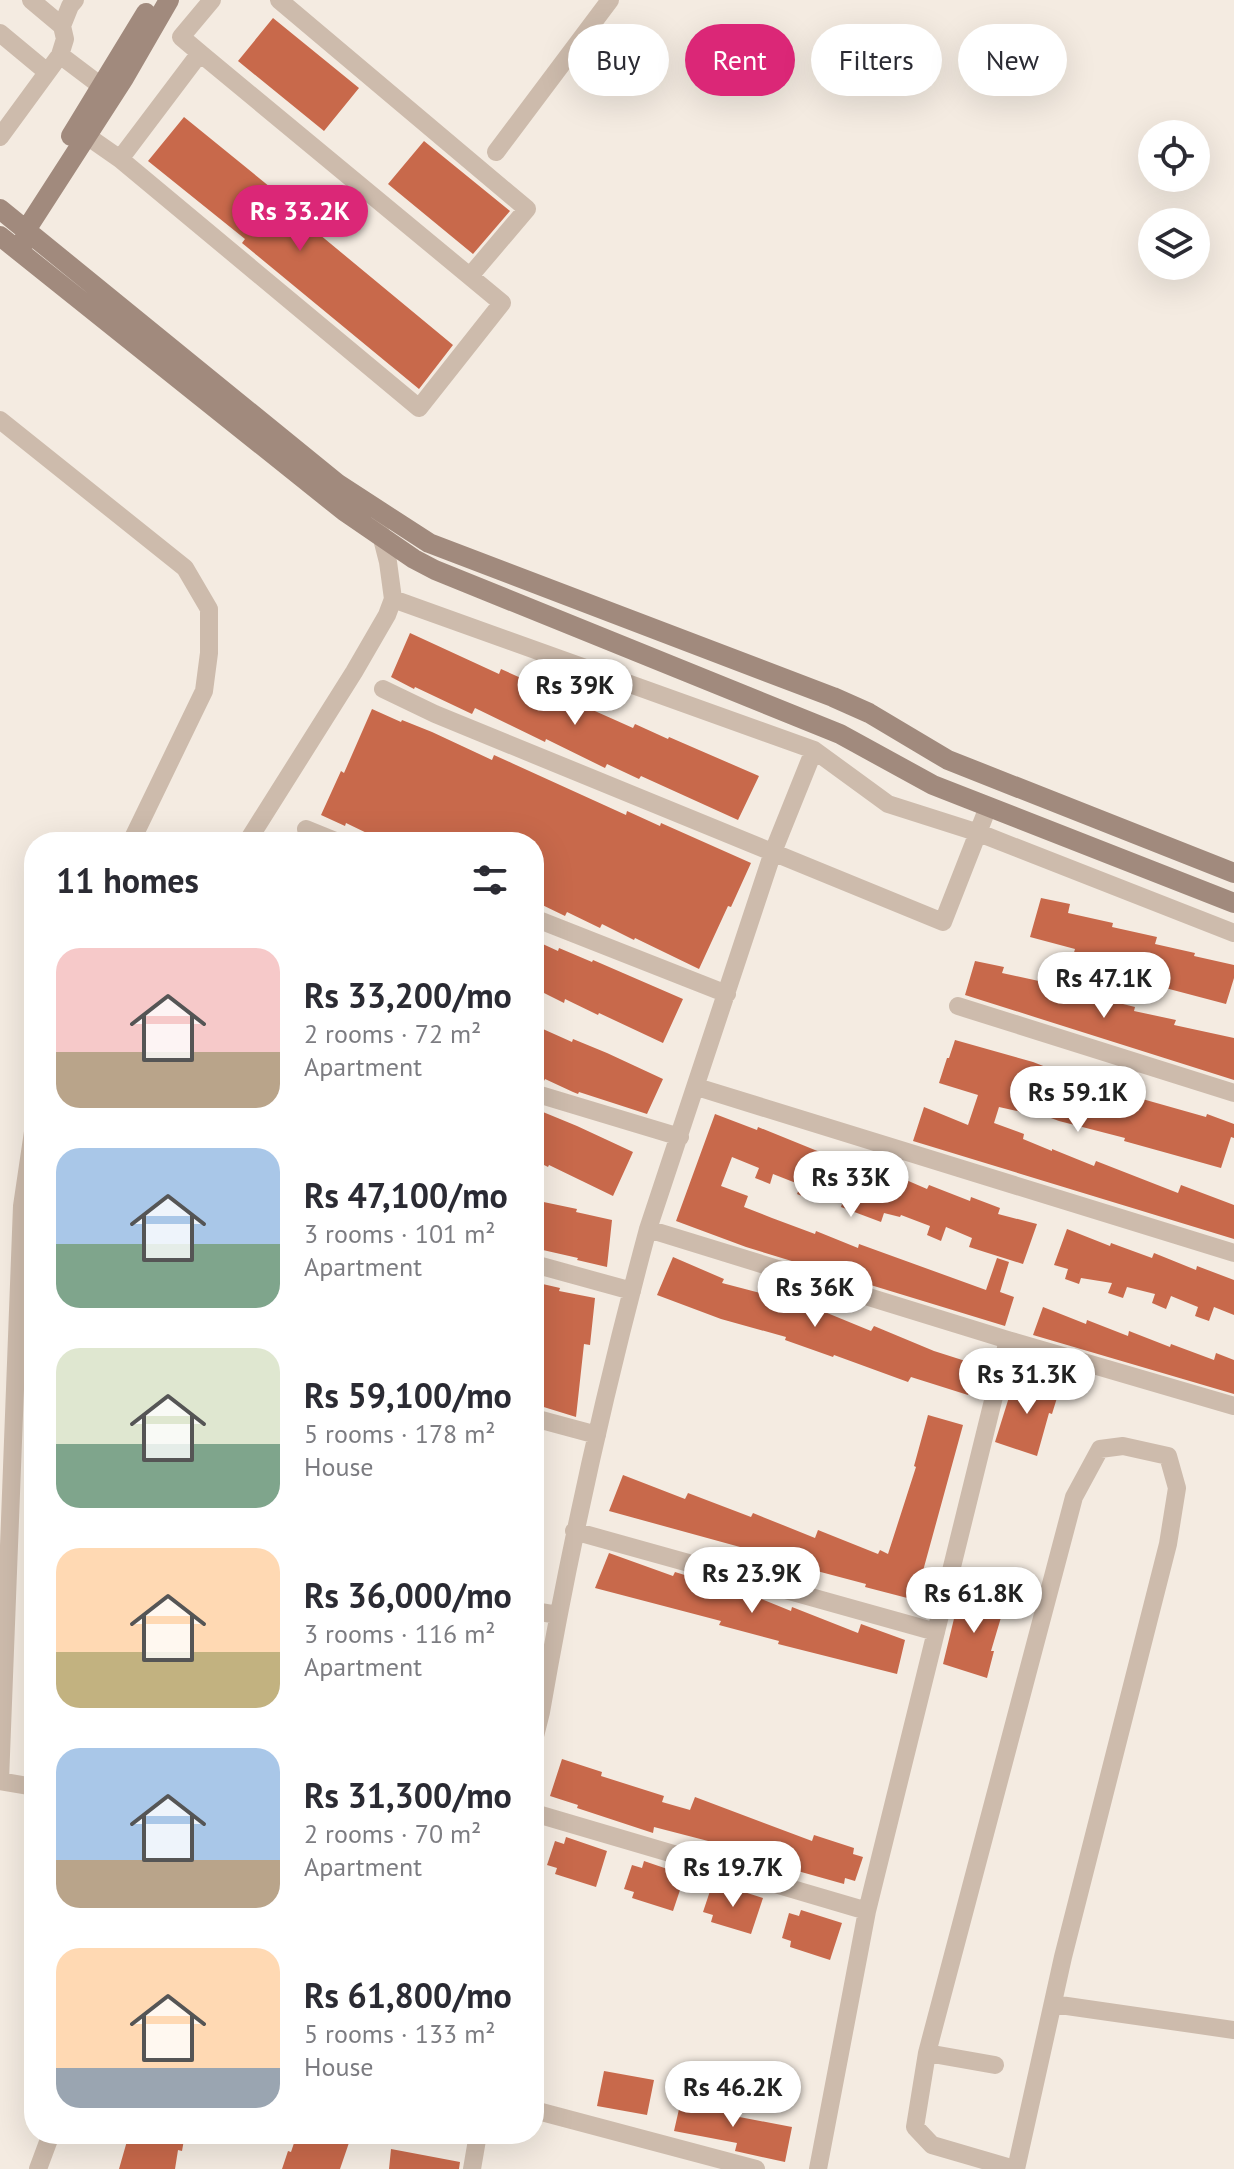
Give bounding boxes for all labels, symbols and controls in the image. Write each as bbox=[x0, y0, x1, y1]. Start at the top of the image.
chip: Buy bbox=[568, 24, 669, 96]
chip: Rent bbox=[685, 24, 795, 96]
chip: Filters bbox=[811, 24, 942, 96]
chip: New bbox=[958, 24, 1067, 96]
map controls bbox=[1138, 120, 1210, 280]
button: locate bbox=[1138, 120, 1210, 192]
pin: Rs 33.2K bbox=[217, 185, 383, 253]
text: Rs 33.2K bbox=[250, 194, 350, 227]
button: layers bbox=[1138, 208, 1210, 280]
pin: Rs 39K bbox=[510, 659, 640, 727]
text: Rs 39K bbox=[536, 668, 614, 701]
text: 11 homes bbox=[56, 858, 199, 902]
icon: filters bbox=[468, 858, 512, 902]
pin: Rs 47.1K bbox=[1021, 952, 1187, 1020]
text: Rs 47.1K bbox=[1056, 961, 1152, 994]
text: Rs 33,200/mo bbox=[304, 973, 512, 1017]
icon: home bbox=[120, 980, 216, 1076]
text: 2 rooms · 72 m² bbox=[304, 1017, 481, 1050]
text: Apartment bbox=[304, 1050, 422, 1083]
pin: Rs 59.1K bbox=[995, 1066, 1161, 1134]
text: Rs 59.1K bbox=[1028, 1075, 1128, 1108]
pin: Rs 33K bbox=[786, 1151, 916, 1219]
text: Rs 33K bbox=[812, 1160, 890, 1193]
text: Rs 47,100/mo bbox=[304, 1173, 508, 1217]
icon: home bbox=[120, 1180, 216, 1276]
text: 3 rooms · 101 m² bbox=[304, 1217, 496, 1250]
text: Apartment bbox=[304, 1250, 422, 1283]
pin: Rs 36K bbox=[750, 1261, 880, 1329]
text: Rs 36K bbox=[776, 1270, 854, 1303]
pin: Rs 31.3K bbox=[944, 1348, 1110, 1416]
text: Rs 31.3K bbox=[977, 1357, 1077, 1390]
text: Rs 59,100/mo bbox=[304, 1373, 512, 1417]
icon: home bbox=[120, 1380, 216, 1476]
text: 5 rooms · 178 m² bbox=[304, 1417, 496, 1450]
text: House bbox=[304, 1450, 374, 1483]
pin: Rs 23.9K bbox=[669, 1547, 835, 1615]
text: Rs 23.9K bbox=[702, 1556, 802, 1589]
pin: Rs 61.8K bbox=[891, 1567, 1057, 1635]
text: Rs 36,000/mo bbox=[304, 1573, 512, 1617]
text: Rs 61.8K bbox=[924, 1576, 1024, 1609]
icon: home bbox=[120, 1580, 216, 1676]
text: 3 rooms · 116 m² bbox=[304, 1617, 496, 1650]
text: Apartment bbox=[304, 1650, 422, 1683]
text: Rs 31,300/mo bbox=[304, 1773, 512, 1817]
icon: home bbox=[120, 1780, 216, 1876]
text: 2 rooms · 70 m² bbox=[304, 1817, 481, 1850]
pin: Rs 19.7K bbox=[650, 1841, 816, 1909]
text: Apartment bbox=[304, 1850, 422, 1883]
text: Rs 19.7K bbox=[683, 1850, 783, 1883]
text: Rs 61,800/mo bbox=[304, 1973, 512, 2017]
icon: home bbox=[120, 1980, 216, 2076]
text: 5 rooms · 133 m² bbox=[304, 2017, 496, 2050]
text: House bbox=[304, 2050, 374, 2083]
pin: Rs 46.2K bbox=[650, 2061, 816, 2129]
text: Rs 46.2K bbox=[683, 2070, 783, 2103]

